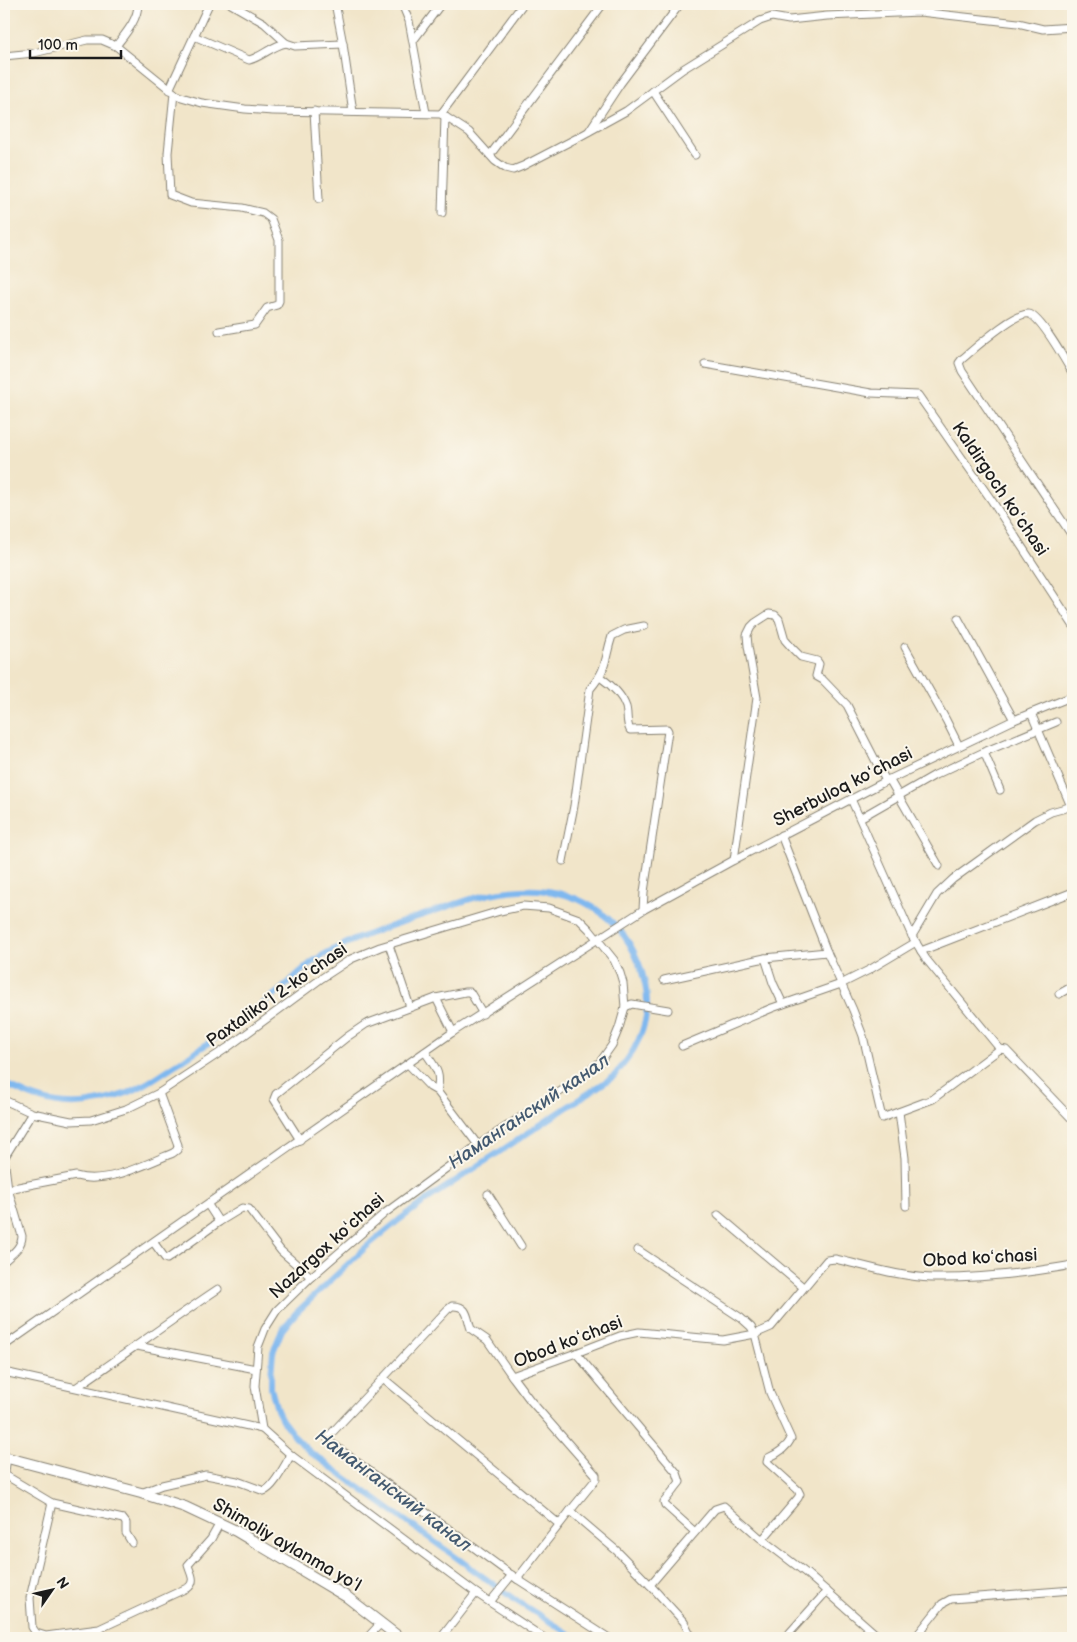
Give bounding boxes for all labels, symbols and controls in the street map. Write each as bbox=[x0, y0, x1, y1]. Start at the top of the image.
scale bar bbox=[30, 28, 121, 60]
text: 100 m bbox=[38, 36, 78, 55]
street label: Kaldirgoch koʻchasi bbox=[947, 418, 1053, 560]
street label: Sherbuloq koʻchasi bbox=[770, 743, 916, 831]
street label: Paxtalikoʻl 2-koʻchasi bbox=[203, 939, 351, 1051]
water label: Наманганский канал bbox=[444, 1049, 614, 1175]
street label: Nazargox koʻchasi bbox=[265, 1189, 389, 1303]
street label: Obod koʻchasi bbox=[922, 1245, 1038, 1271]
street label: Obod koʻchasi bbox=[511, 1312, 625, 1372]
water label: Наманганский канал bbox=[310, 1425, 476, 1557]
street label: Shimoliy aylanma yoʻl bbox=[209, 1494, 365, 1596]
north arrow bbox=[28, 1564, 78, 1614]
text: N bbox=[52, 1574, 72, 1592]

